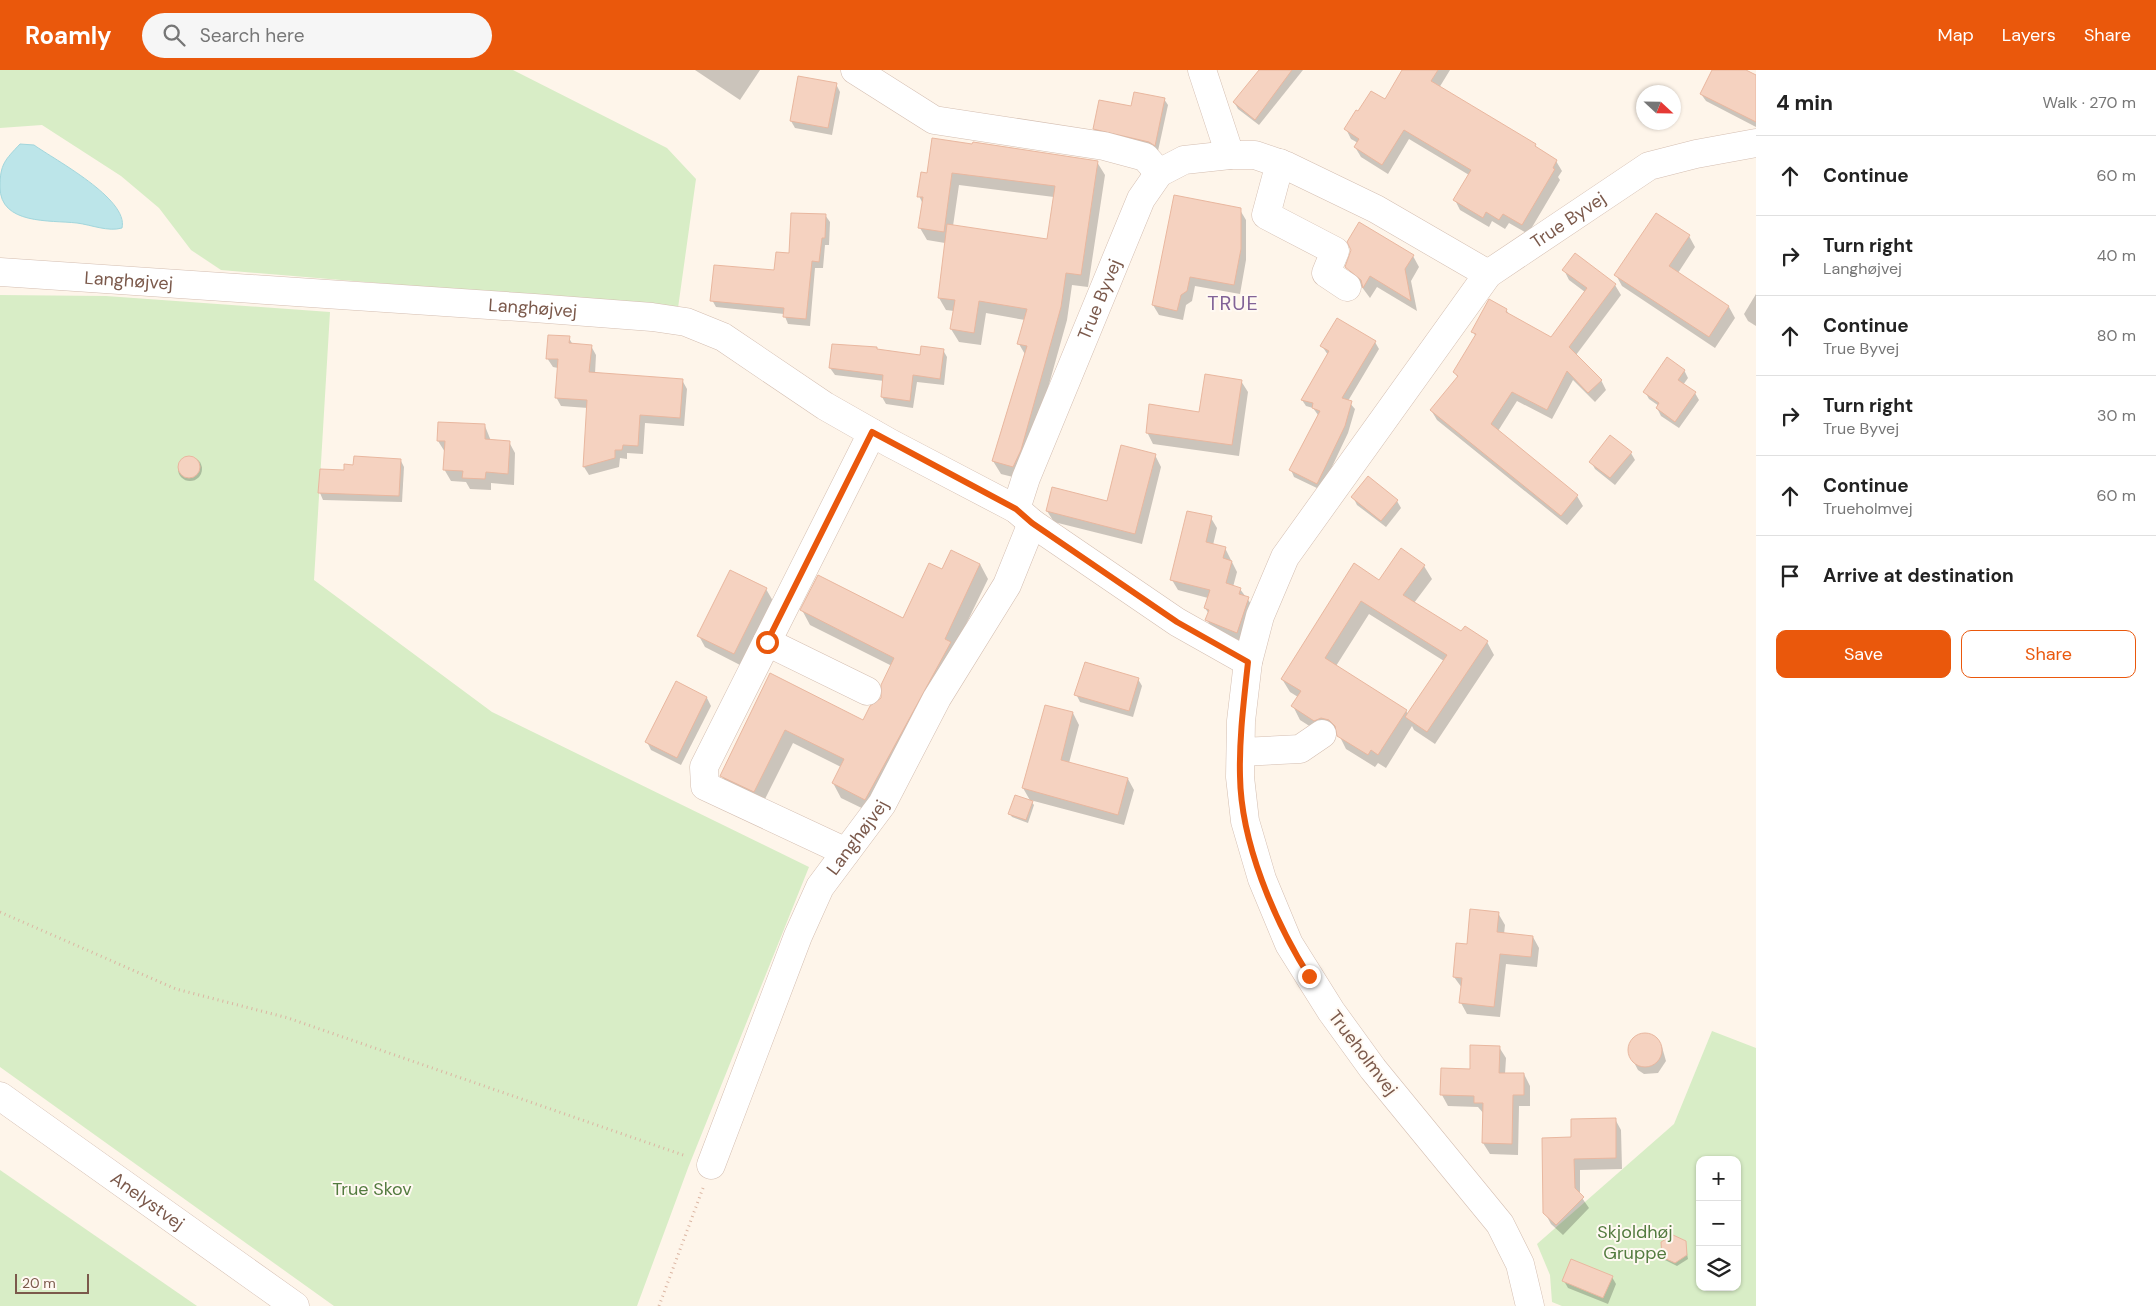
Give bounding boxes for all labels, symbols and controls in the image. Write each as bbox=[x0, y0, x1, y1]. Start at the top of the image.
search box bbox=[142, 13, 492, 58]
text: Roamly bbox=[25, 20, 112, 51]
icon: search bbox=[160, 21, 188, 49]
text: Search here bbox=[200, 23, 304, 48]
text: Map bbox=[1938, 23, 1974, 47]
text: Layers bbox=[2002, 23, 2056, 47]
text: Share bbox=[2084, 23, 2131, 47]
north arrow bbox=[1636, 85, 1681, 130]
text: 4 min bbox=[1776, 89, 1833, 117]
text: Walk · 270 m bbox=[2043, 92, 2136, 113]
icon: ahead bbox=[1776, 162, 1804, 190]
text: Continue bbox=[1823, 163, 1909, 188]
text: 60 m bbox=[2096, 165, 2136, 186]
street label: True Byvej bbox=[1526, 186, 1610, 254]
text: Turn right bbox=[1823, 233, 1913, 258]
icon: right bbox=[1776, 242, 1804, 270]
text: 40 m bbox=[2097, 245, 2136, 266]
street label: True Byvej bbox=[1072, 255, 1127, 344]
text: Langhøjvej bbox=[1823, 258, 1902, 279]
street label: Langhøjvej bbox=[84, 266, 174, 296]
district label: TRUE bbox=[1207, 290, 1259, 316]
street label: Langhøjvej bbox=[488, 293, 578, 323]
text: Continue bbox=[1823, 313, 1909, 338]
icon: ahead bbox=[1776, 322, 1804, 350]
text: 80 m bbox=[2097, 325, 2136, 346]
text: True Byvej bbox=[1823, 338, 1899, 359]
text: Turn right bbox=[1823, 393, 1913, 418]
icon: right bbox=[1776, 402, 1804, 430]
text: 30 m bbox=[2097, 405, 2136, 426]
text: True Byvej bbox=[1823, 418, 1899, 439]
text: Continue bbox=[1823, 473, 1909, 498]
icon: ahead bbox=[1776, 482, 1804, 510]
text: 60 m bbox=[2096, 485, 2136, 506]
text: Trueholmvej bbox=[1823, 498, 1913, 519]
icon: arrive bbox=[1776, 562, 1804, 590]
text: Arrive at destination bbox=[1823, 563, 2014, 588]
button: Save bbox=[1776, 630, 1951, 678]
button: Share bbox=[1961, 630, 2136, 678]
route start bbox=[756, 631, 779, 654]
street label: Langhøjvej bbox=[821, 796, 894, 880]
route end bbox=[1298, 965, 1321, 988]
street label: Trueholmvej bbox=[1323, 1006, 1403, 1100]
map controls bbox=[1696, 1156, 1741, 1291]
button: + bbox=[1696, 1156, 1741, 1201]
street label: Anelystvej bbox=[106, 1166, 189, 1236]
park label: True Skov bbox=[332, 1177, 412, 1201]
button: − bbox=[1696, 1201, 1741, 1246]
park label: Skjoldhøj Gruppe bbox=[1597, 1220, 1673, 1265]
button: layers bbox=[1696, 1246, 1741, 1291]
scale bar bbox=[15, 1271, 89, 1294]
text: 20 m bbox=[22, 1274, 56, 1292]

